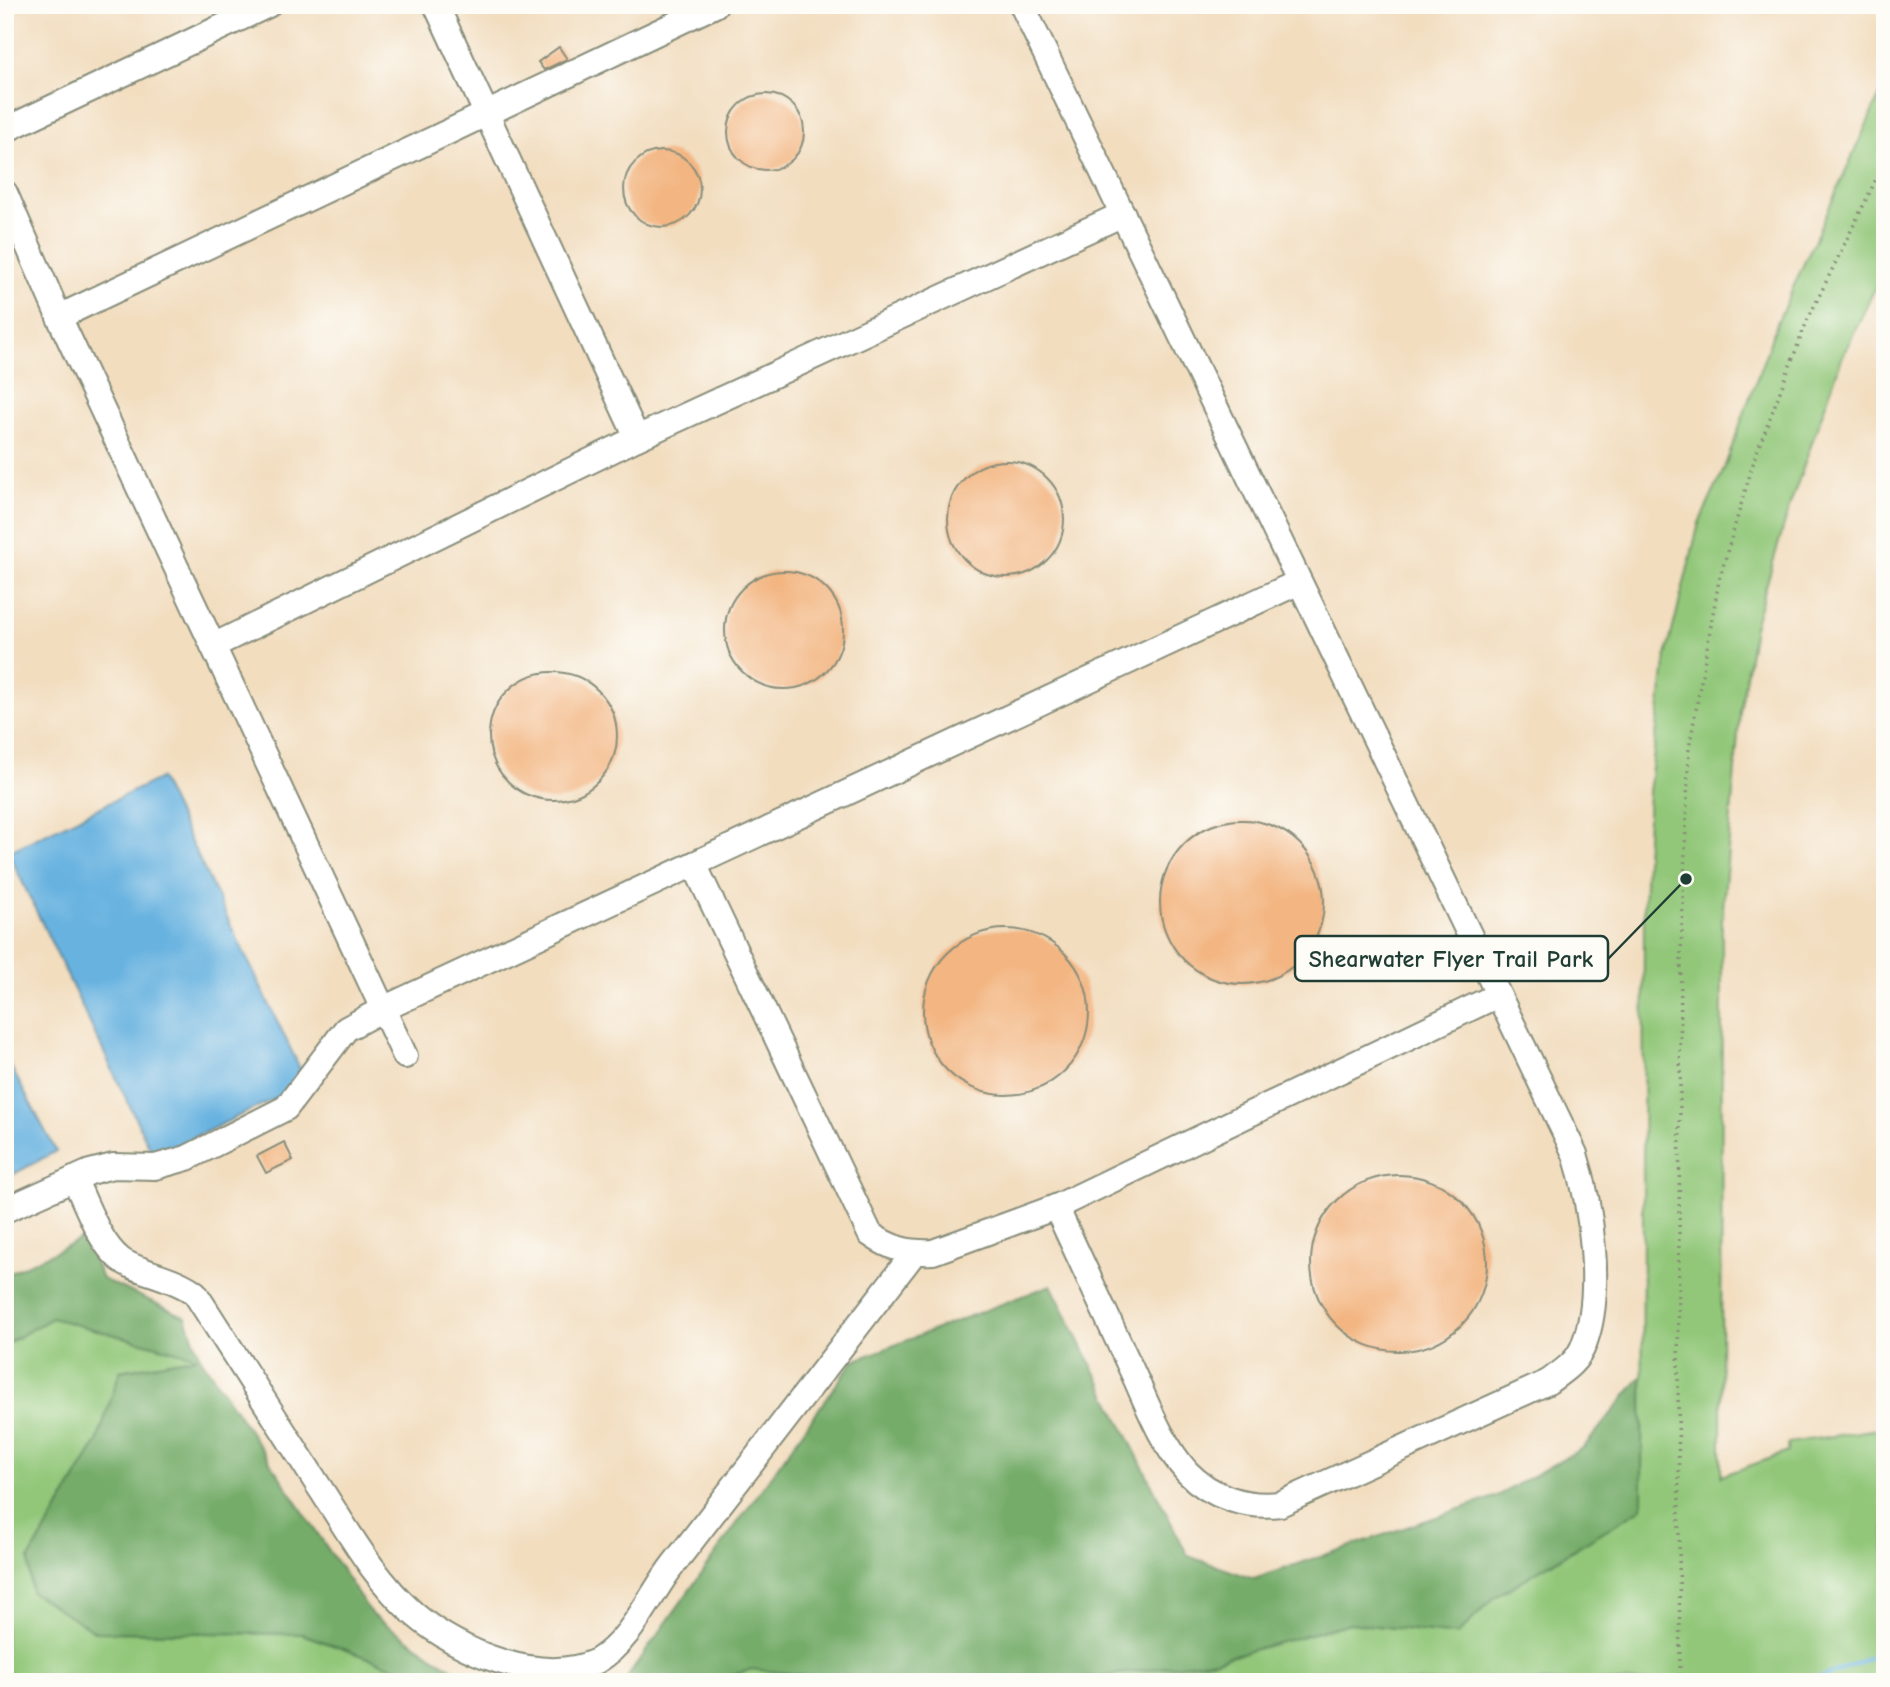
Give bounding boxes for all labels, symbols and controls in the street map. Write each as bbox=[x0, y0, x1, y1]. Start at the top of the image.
callout: Shearwater Flyer Trail Park bbox=[1295, 936, 1608, 981]
text: Shearwater Flyer Trail Park bbox=[1309, 945, 1594, 973]

